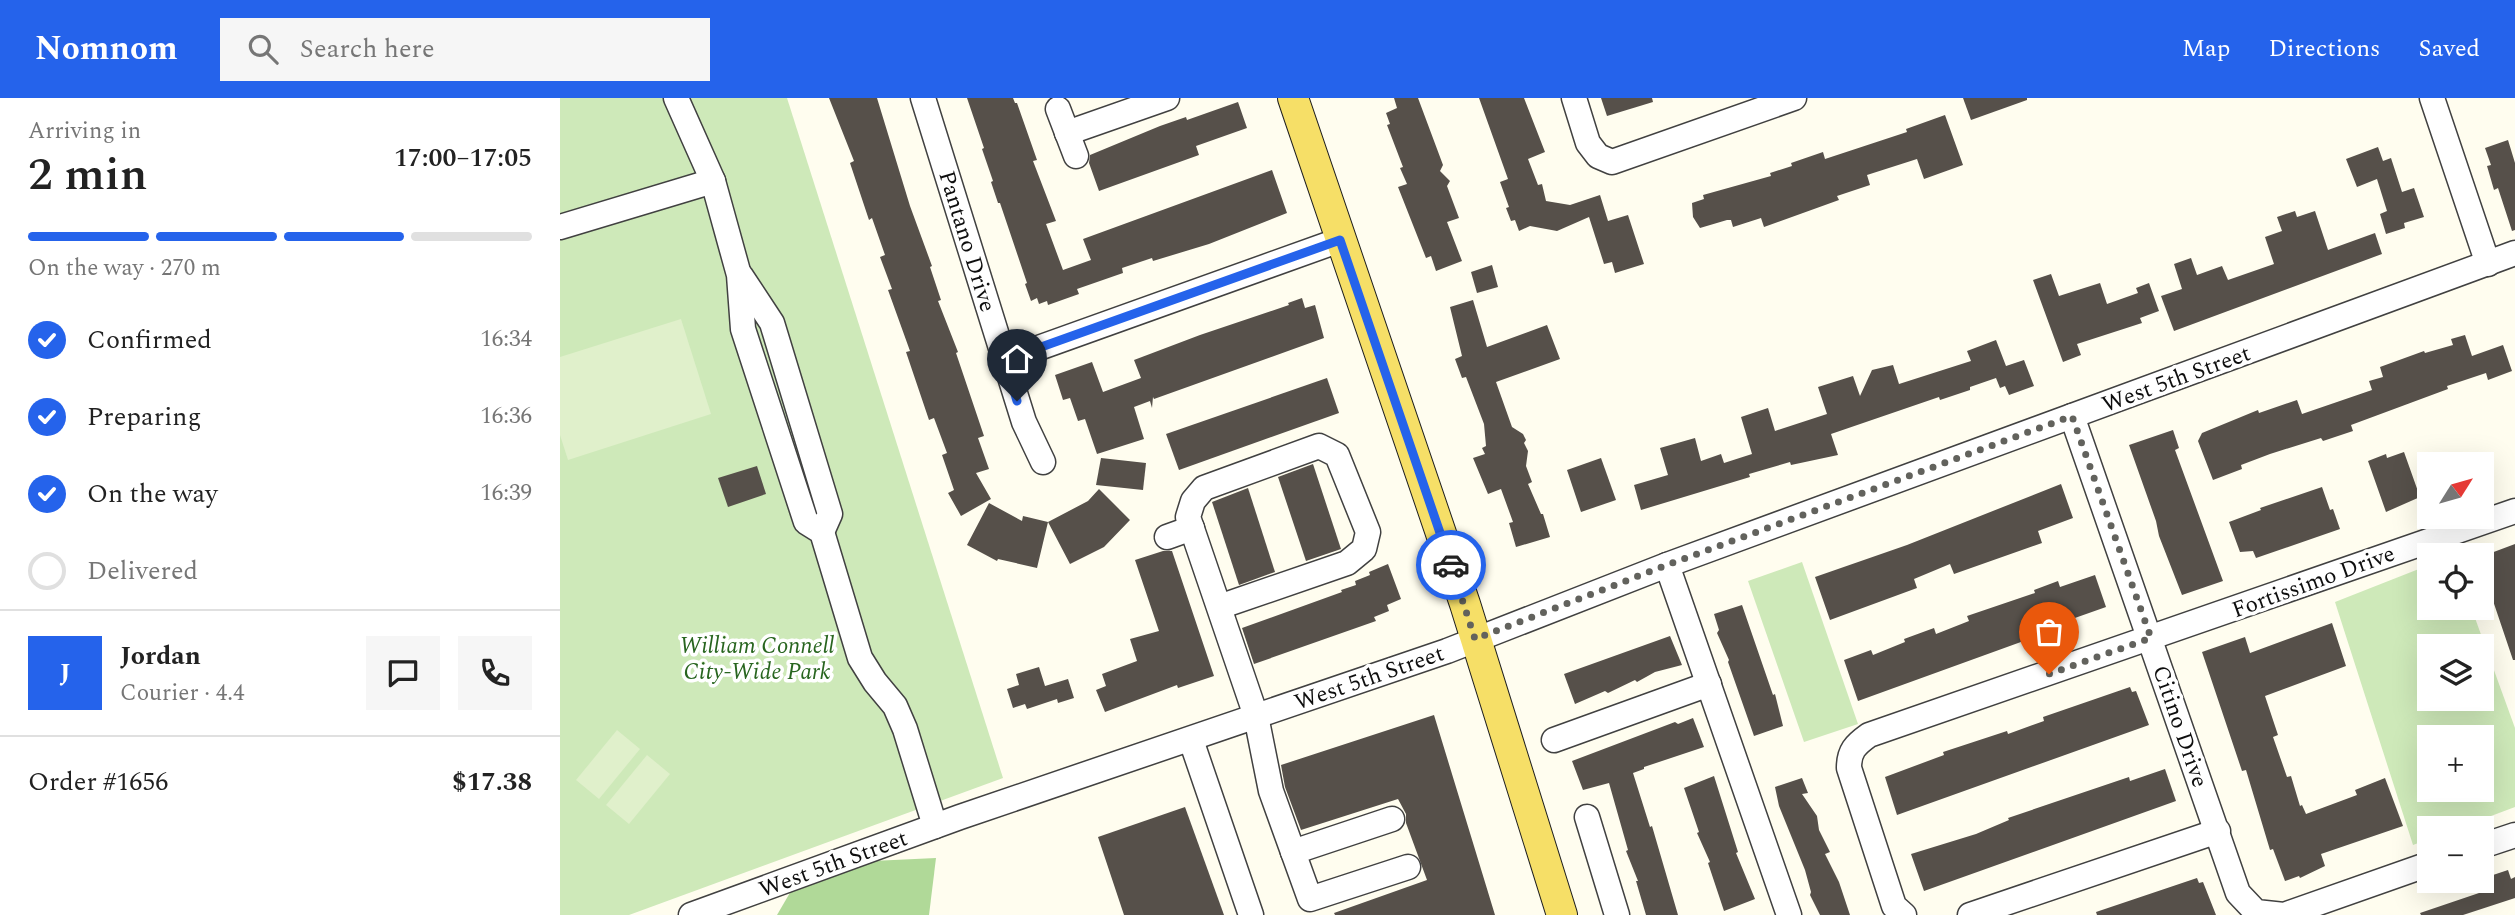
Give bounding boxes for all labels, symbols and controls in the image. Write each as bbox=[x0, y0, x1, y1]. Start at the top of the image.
search box bbox=[220, 18, 710, 81]
text: Nomnom bbox=[35, 24, 178, 74]
text: Search here bbox=[300, 29, 435, 69]
icon: search bbox=[244, 30, 282, 68]
text: Map bbox=[2182, 31, 2230, 67]
text: Directions bbox=[2268, 31, 2380, 67]
text: Saved bbox=[2418, 31, 2480, 67]
text: Arriving in bbox=[28, 114, 141, 149]
text: 17:00–17:05 bbox=[394, 138, 532, 178]
text: 2 min bbox=[28, 140, 147, 210]
street label: Pantano Drive bbox=[928, 166, 1005, 316]
text: On the way · 270 m bbox=[28, 251, 221, 286]
text: Confirmed bbox=[87, 320, 212, 360]
icon: check bbox=[28, 321, 66, 359]
text: 16:34 bbox=[480, 322, 532, 357]
pin bbox=[987, 329, 1047, 401]
street label: West 5th Street bbox=[2097, 336, 2256, 423]
icon: home bbox=[998, 340, 1036, 378]
text: Preparing bbox=[87, 397, 201, 437]
icon: check bbox=[28, 398, 66, 436]
text: 16:36 bbox=[480, 399, 532, 434]
north arrow bbox=[2417, 452, 2494, 528]
map controls bbox=[2417, 452, 2494, 893]
text: On the way bbox=[87, 474, 218, 514]
icon: check bbox=[28, 475, 66, 513]
text: 16:39 bbox=[480, 476, 532, 511]
courier bbox=[1416, 530, 1486, 600]
street label: Fortissimo Drive bbox=[2227, 537, 2400, 628]
button: locate bbox=[2417, 543, 2494, 620]
icon: car bbox=[1432, 546, 1470, 584]
text: Delivered bbox=[87, 551, 198, 591]
pin bbox=[2019, 602, 2079, 674]
icon: bag bbox=[2030, 613, 2068, 651]
park label: William Connell City-Wide Park bbox=[679, 629, 835, 690]
button: layers bbox=[2417, 634, 2494, 711]
text: Jordan bbox=[120, 636, 201, 676]
button: chat bbox=[366, 636, 440, 710]
button: phone bbox=[458, 636, 532, 710]
street label: West 5th Street bbox=[1290, 636, 1449, 720]
text: J bbox=[59, 653, 71, 693]
street label: Citino Drive bbox=[2142, 661, 2217, 792]
text: Courier · 4.4 bbox=[120, 676, 245, 711]
button: + bbox=[2417, 725, 2494, 802]
text: Order #1656 bbox=[28, 762, 168, 802]
text: $17.38 bbox=[452, 762, 532, 802]
button: − bbox=[2417, 816, 2494, 893]
street label: West 5th Street bbox=[754, 821, 913, 908]

